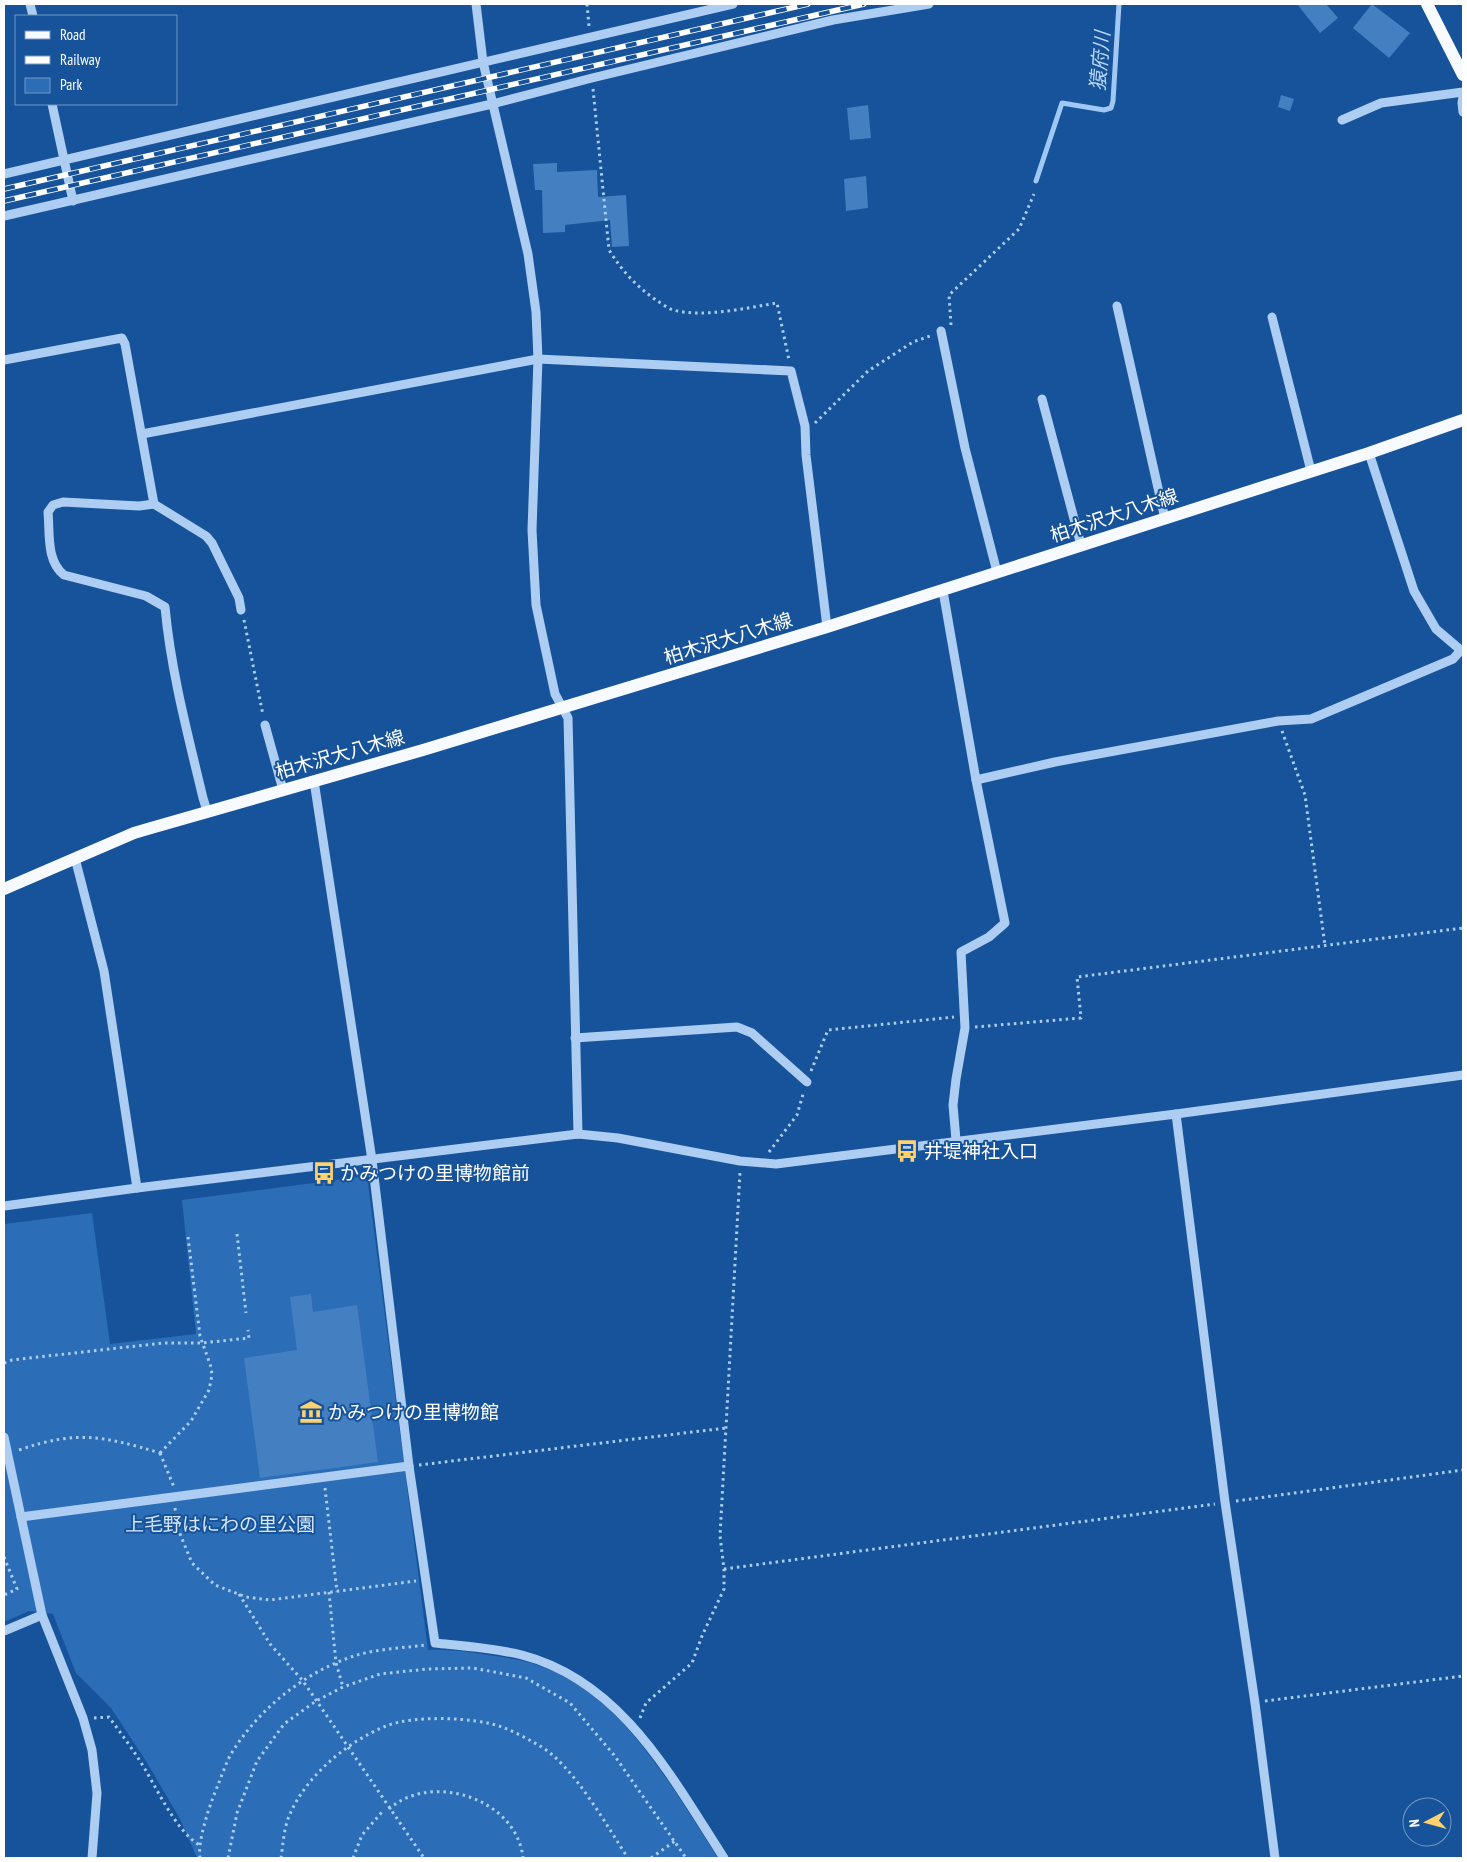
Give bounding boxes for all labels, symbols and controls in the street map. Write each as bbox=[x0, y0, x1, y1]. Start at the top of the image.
legend bbox=[15, 15, 178, 105]
text: Road bbox=[60, 25, 86, 44]
water label: 猿府川 bbox=[1084, 28, 1116, 92]
text: Railway bbox=[60, 50, 101, 69]
text: Park bbox=[60, 75, 82, 94]
street label: 柏木沢大八木線 bbox=[1047, 483, 1181, 547]
street label: 柏木沢大八木線 bbox=[661, 607, 795, 669]
street label: 柏木沢大八木線 bbox=[273, 724, 407, 784]
bus stop icon: 井堤神社入口 bbox=[894, 1138, 920, 1164]
place label: 井堤神社入口 bbox=[924, 1139, 1038, 1163]
bus stop icon: かみつけの里博物館前 bbox=[311, 1160, 337, 1186]
place label: かみつけの里博物館前 bbox=[340, 1161, 530, 1185]
museum icon: かみつけの里博物館 bbox=[298, 1399, 324, 1425]
place label: かみつけの里博物館 bbox=[328, 1400, 499, 1424]
park label: 上毛野はにわの里公園 bbox=[125, 1512, 315, 1536]
north arrow bbox=[1402, 1797, 1452, 1847]
text: N bbox=[1405, 1819, 1423, 1828]

